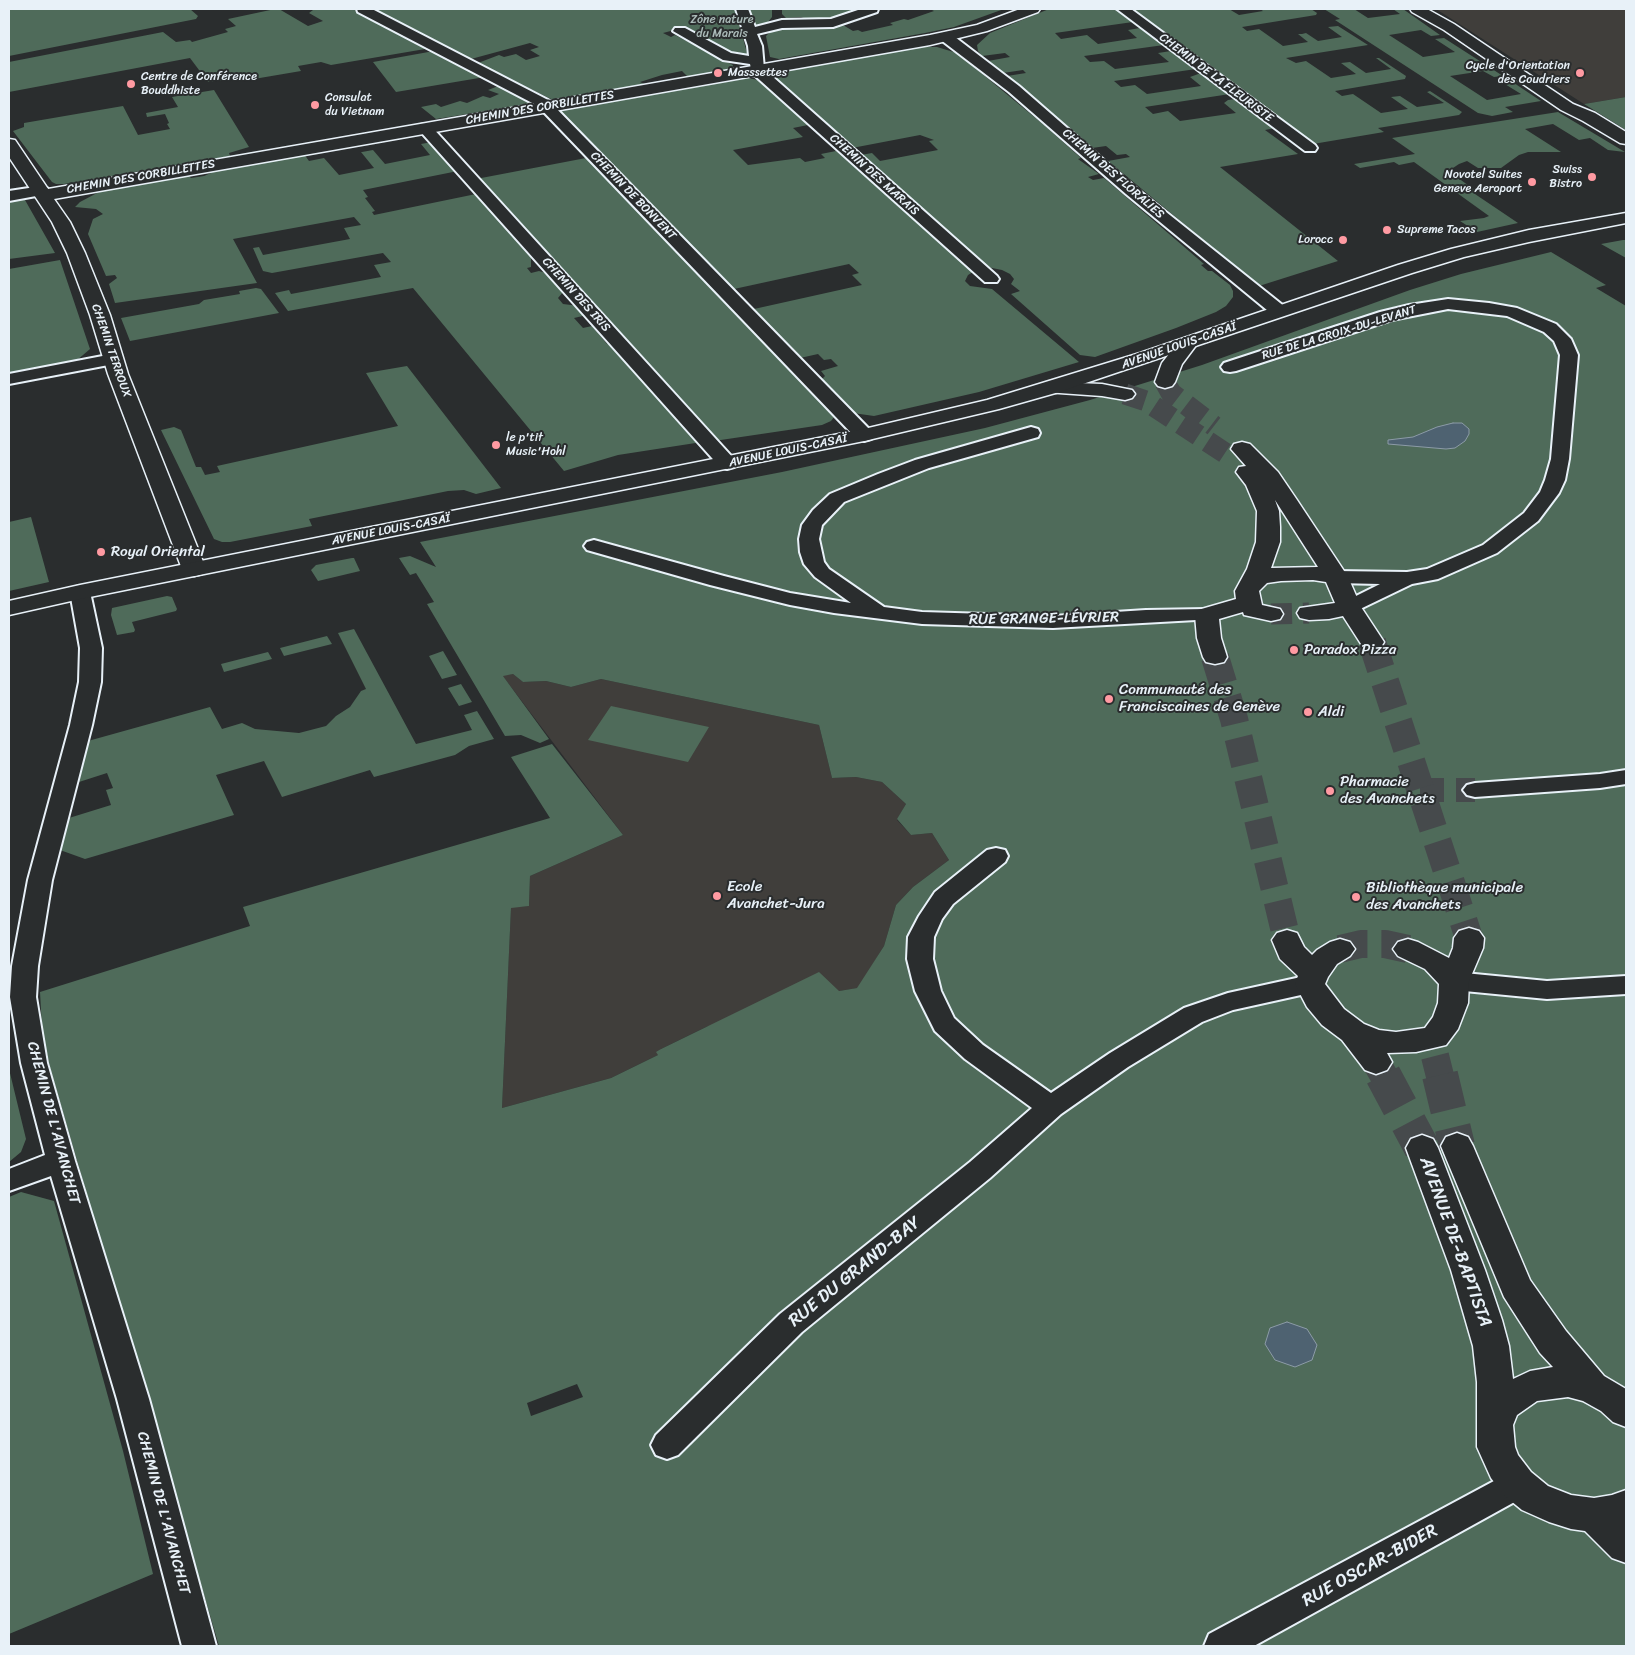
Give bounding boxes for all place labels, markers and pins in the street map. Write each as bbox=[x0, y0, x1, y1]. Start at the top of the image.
place label: Cycle d'Orientation des Coudriers bbox=[1466, 59, 1570, 87]
place label: Masssettes bbox=[728, 66, 787, 80]
marker: Masssettes bbox=[712, 67, 724, 79]
marker: Cycle d'Orientation des Coudriers bbox=[1574, 67, 1586, 79]
place label: Centre de Conférence Bouddhiste bbox=[141, 70, 257, 98]
marker: Centre de Conférence Bouddhiste bbox=[125, 78, 137, 90]
place label: Consulat du Vietnam bbox=[325, 91, 384, 119]
marker: Consulat du Vietnam bbox=[309, 99, 321, 111]
place label: Swiss Bistro bbox=[1549, 163, 1582, 191]
place label: Novotel Suites Geneve Aeroport bbox=[1434, 168, 1522, 196]
marker: Swiss Bistro bbox=[1586, 171, 1598, 183]
marker: Novotel Suites Geneve Aeroport bbox=[1526, 176, 1538, 188]
place label: Supreme Tacos bbox=[1397, 223, 1476, 237]
marker: Supreme Tacos bbox=[1381, 224, 1393, 236]
place label: Lorocc bbox=[1298, 233, 1333, 247]
marker: Lorocc bbox=[1337, 234, 1349, 246]
place label: le p'tit Music'Hohl bbox=[506, 431, 566, 459]
marker: le p'tit Music'Hohl bbox=[490, 439, 502, 451]
place label: Royal Oriental bbox=[111, 543, 205, 561]
marker: Royal Oriental bbox=[95, 546, 107, 558]
place label: Paradox Pizza bbox=[1304, 641, 1396, 659]
marker: Paradox Pizza bbox=[1288, 644, 1300, 656]
place label: Communauté des Franciscaines de Genève bbox=[1119, 681, 1280, 716]
marker: Communauté des Franciscaines de Genève bbox=[1103, 693, 1115, 705]
place label: Aldi bbox=[1318, 703, 1344, 721]
marker: Aldi bbox=[1302, 706, 1314, 718]
place label: Pharmacie des Avanchets bbox=[1340, 773, 1435, 808]
marker: Pharmacie des Avanchets bbox=[1324, 785, 1336, 797]
place label: Ecole Avanchet-Jura bbox=[727, 878, 825, 913]
place label: Bibliothèque municipale des Avanchets bbox=[1366, 879, 1523, 914]
marker: Ecole Avanchet-Jura bbox=[711, 890, 723, 902]
marker: Bibliothèque municipale des Avanchets bbox=[1350, 891, 1362, 903]

